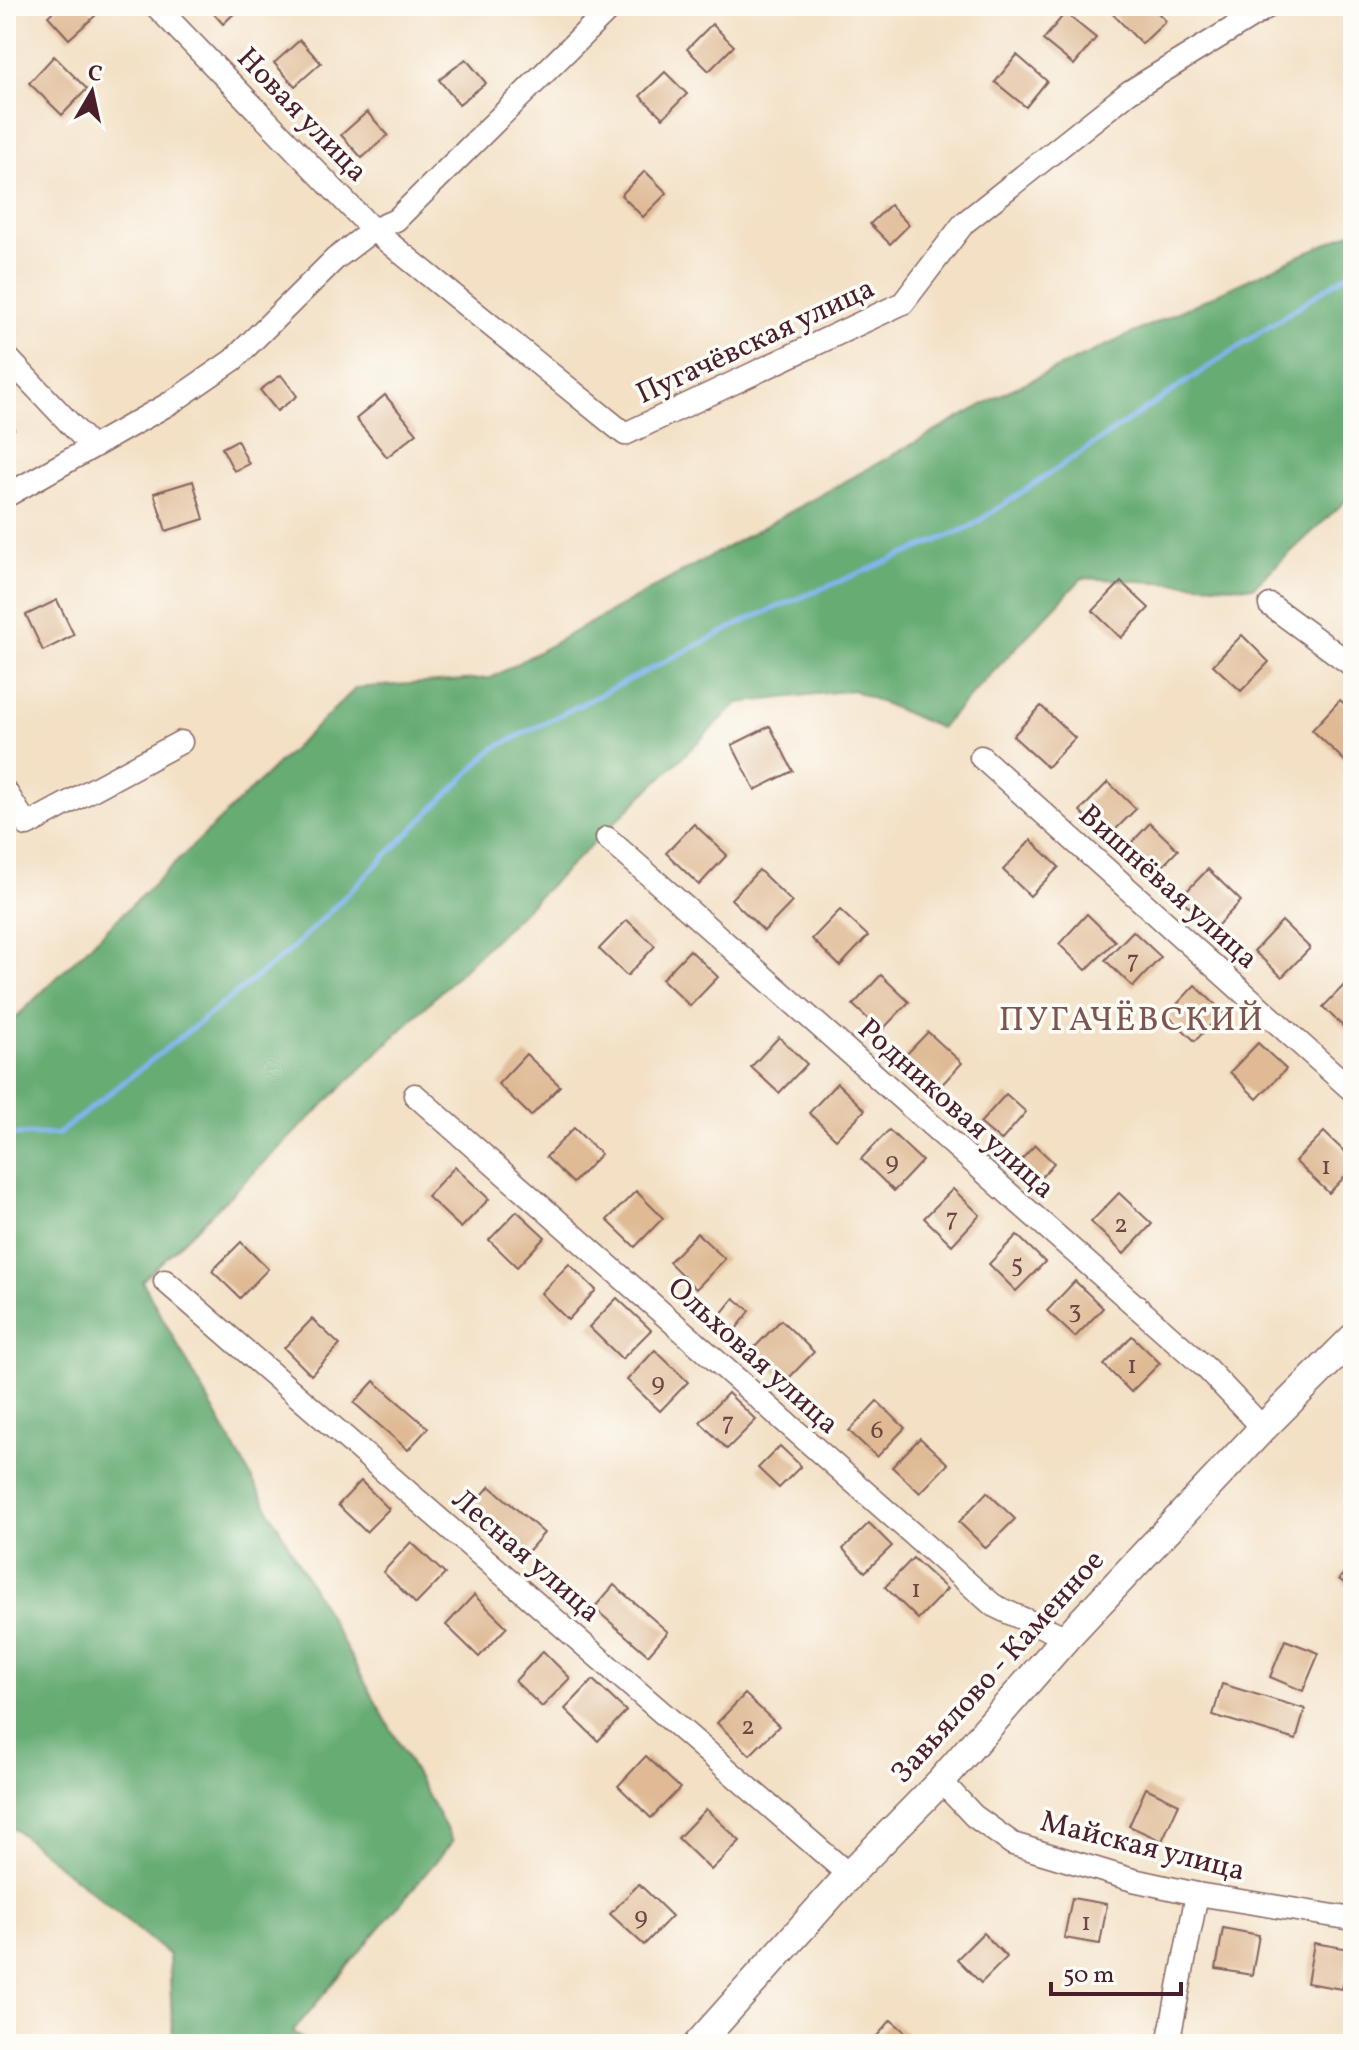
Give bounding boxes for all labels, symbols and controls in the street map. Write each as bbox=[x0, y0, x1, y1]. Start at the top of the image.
street label: Новая улица bbox=[226, 39, 377, 192]
north arrow bbox=[52, 52, 132, 132]
text: С bbox=[85, 58, 104, 91]
street label: Пугачёвская улица bbox=[630, 268, 882, 415]
street label: Вишнёвая улица bbox=[1069, 795, 1267, 980]
house number: 7 bbox=[1127, 943, 1139, 979]
district label: ПУГАЧЁВСКИЙ bbox=[999, 998, 1265, 1045]
street label: Родниковая улица bbox=[848, 1009, 1063, 1209]
house number: 9 bbox=[885, 1144, 899, 1180]
house number: 1 bbox=[1321, 1149, 1331, 1185]
house number: 7 bbox=[946, 1201, 958, 1237]
house number: 2 bbox=[1114, 1207, 1128, 1243]
house number: 5 bbox=[1011, 1247, 1023, 1283]
street label: Ольховая улица bbox=[658, 1268, 848, 1445]
house number: 3 bbox=[1068, 1293, 1082, 1329]
house number: 1 bbox=[1127, 1348, 1137, 1384]
house number: 9 bbox=[651, 1365, 665, 1401]
house number: 7 bbox=[722, 1405, 734, 1441]
house number: 6 bbox=[870, 1413, 884, 1449]
street label: Лесная улица bbox=[442, 1480, 609, 1633]
street label: Завьялово - Каменное bbox=[882, 1541, 1115, 1793]
house number: 1 bbox=[911, 1572, 921, 1608]
house number: 2 bbox=[741, 1709, 755, 1745]
street label: Майская улица bbox=[1036, 1801, 1249, 1893]
house number: 9 bbox=[634, 1899, 648, 1935]
house number: 1 bbox=[1081, 1905, 1091, 1941]
scale bar bbox=[1051, 1946, 1181, 1996]
text: 50 m bbox=[1063, 1959, 1115, 1993]

